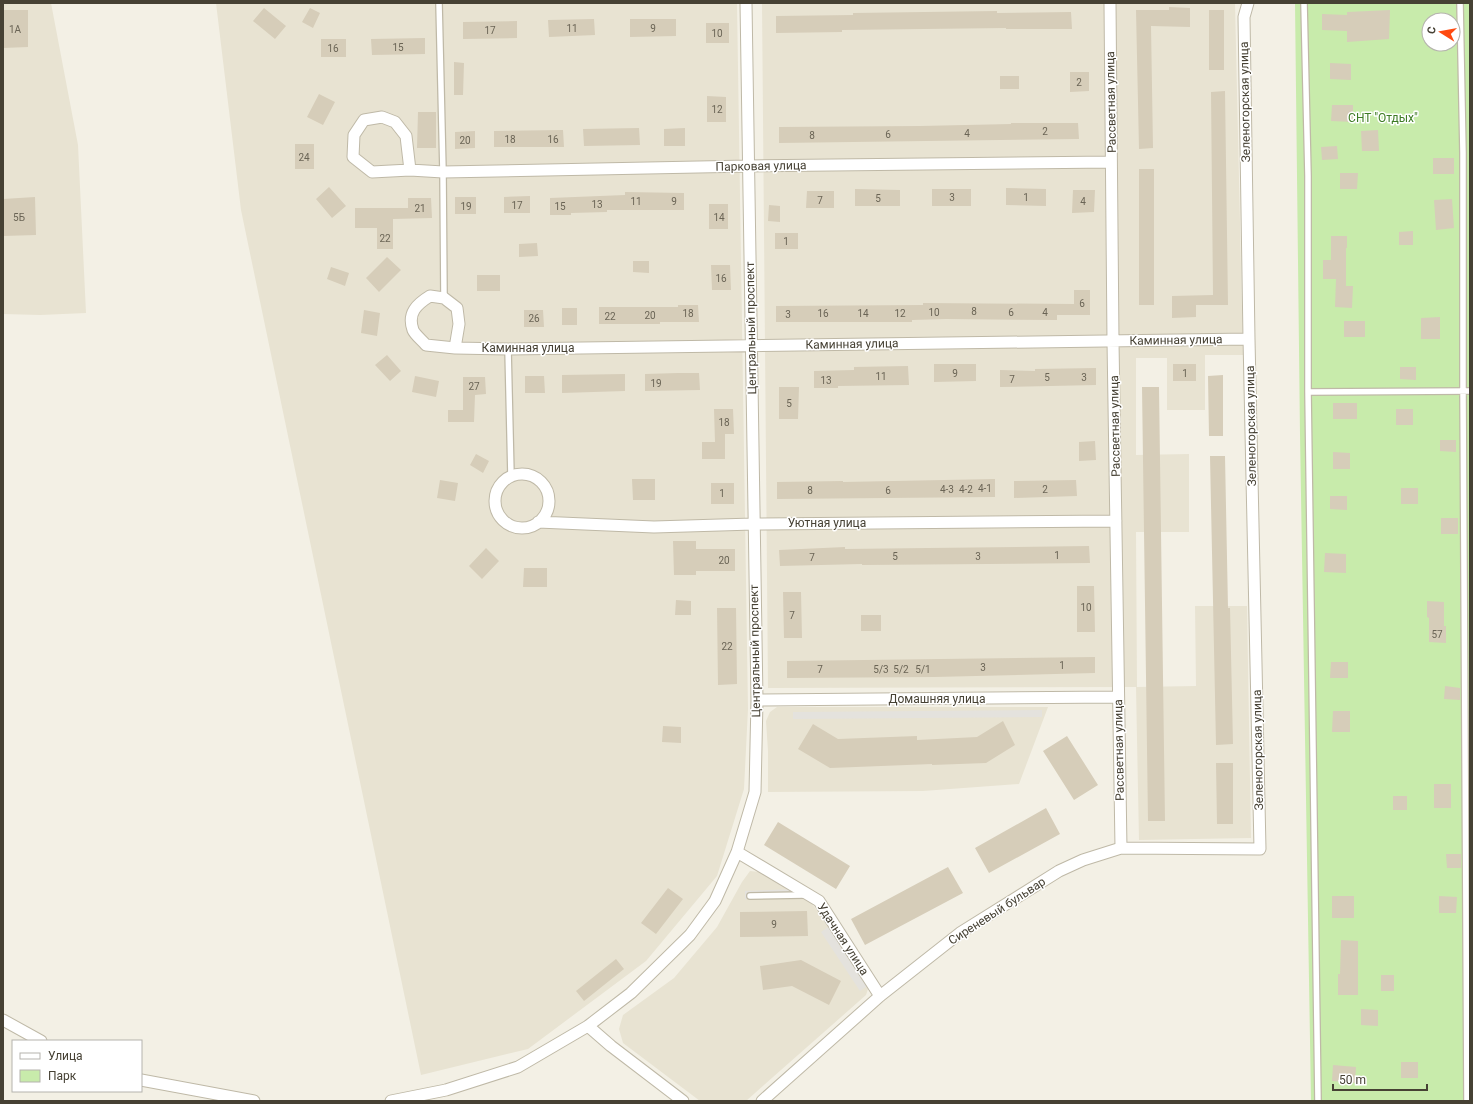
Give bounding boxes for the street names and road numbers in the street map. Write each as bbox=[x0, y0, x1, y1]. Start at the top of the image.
street label: Зеленогорская улица bbox=[1237, 41, 1253, 163]
street label: Рассветная улица bbox=[1103, 51, 1119, 153]
street label: Парковая улица bbox=[715, 158, 807, 174]
street label: Центральный проспект bbox=[743, 261, 759, 395]
street label: Каминная улица bbox=[1129, 332, 1223, 348]
street label: Каминная улица bbox=[805, 336, 899, 352]
street label: Каминная улица bbox=[482, 341, 574, 355]
street label: Зеленогорская улица bbox=[1243, 365, 1259, 487]
street label: Рассветная улица bbox=[1107, 375, 1123, 477]
street label: Уютная улица bbox=[788, 516, 866, 530]
street label: Центральный проспект bbox=[747, 584, 763, 718]
street label: Зеленогорская улица bbox=[1250, 689, 1266, 811]
street label: Домашняя улица bbox=[888, 692, 986, 706]
street label: Рассветная улица bbox=[1111, 699, 1127, 801]
street label: Сиреневый бульвар bbox=[946, 874, 1048, 948]
street label: Удачная улица bbox=[814, 900, 872, 978]

